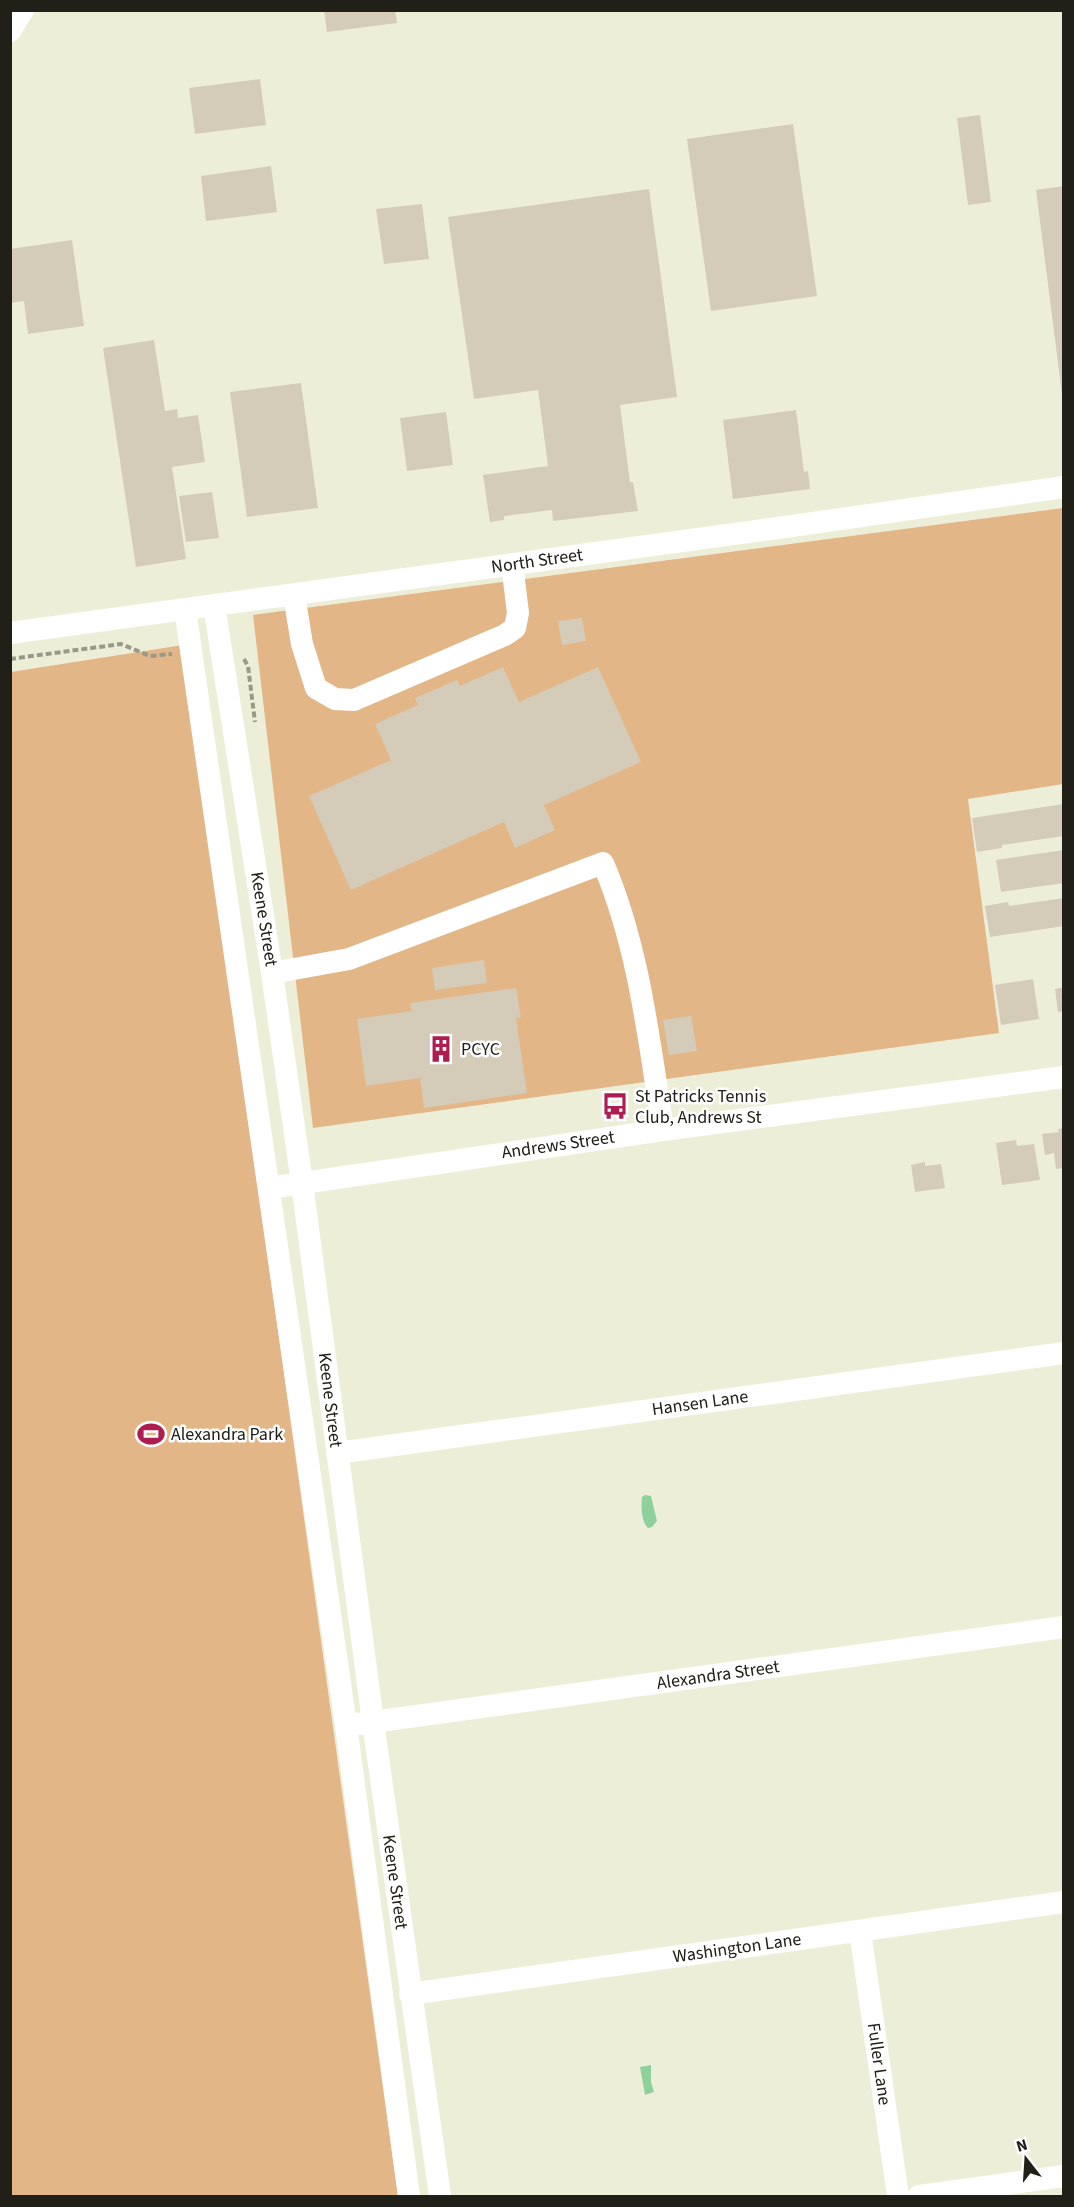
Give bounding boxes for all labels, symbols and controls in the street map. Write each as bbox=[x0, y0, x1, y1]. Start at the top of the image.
street label: North Street bbox=[490, 542, 584, 580]
street label: Keene Street bbox=[244, 870, 284, 968]
building icon: PCYC bbox=[426, 1034, 456, 1064]
place label: PCYC bbox=[461, 1037, 500, 1062]
place label: St Patricks Tennis Club, Andrews St bbox=[635, 1084, 766, 1130]
bus stop icon: St Patricks Tennis Club, Andrews St bbox=[600, 1091, 630, 1121]
street label: Andrews Street bbox=[500, 1125, 616, 1165]
street label: Keene Street bbox=[312, 1351, 348, 1449]
street label: Hansen Lane bbox=[650, 1384, 750, 1422]
sports icon: Alexandra Park bbox=[136, 1419, 166, 1449]
place label: Alexandra Park bbox=[171, 1422, 283, 1447]
street label: Alexandra Street bbox=[655, 1654, 781, 1696]
street label: Keene Street bbox=[376, 1833, 414, 1931]
street label: Washington Lane bbox=[671, 1927, 803, 1969]
street label: Fuller Lane bbox=[861, 2021, 897, 2107]
north arrow bbox=[996, 2129, 1056, 2189]
text: N bbox=[1014, 2134, 1030, 2158]

